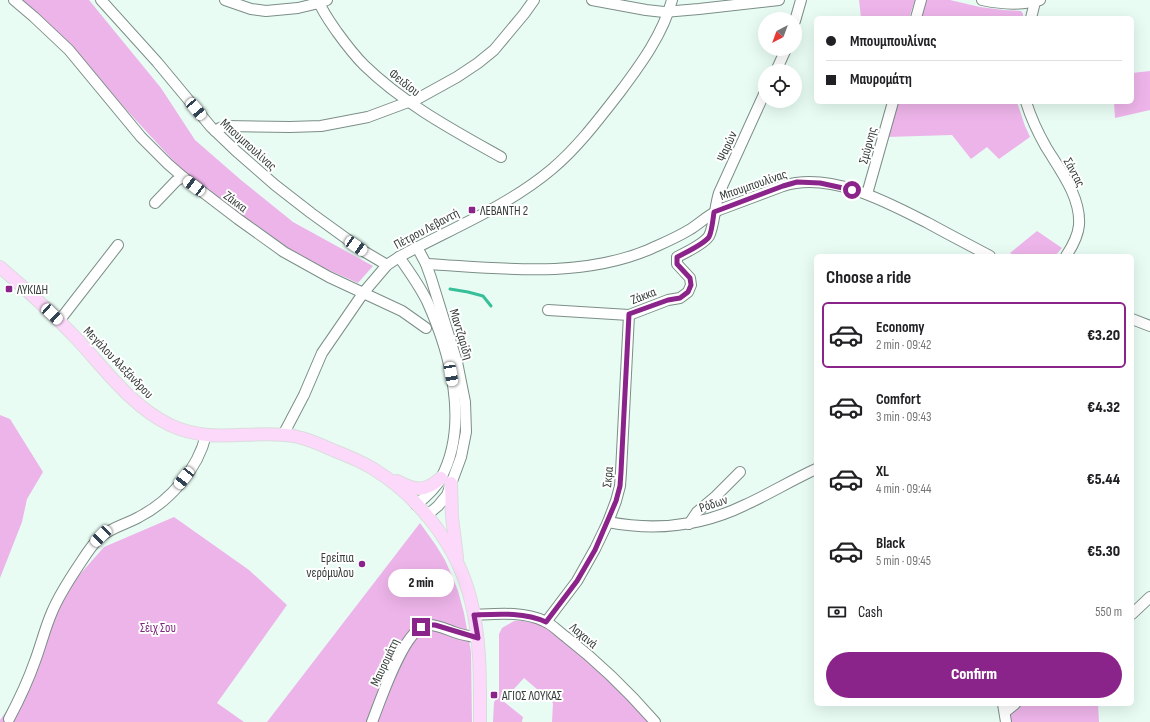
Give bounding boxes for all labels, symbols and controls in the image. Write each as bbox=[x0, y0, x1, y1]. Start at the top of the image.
north arrow bbox=[758, 12, 802, 56]
map controls bbox=[758, 12, 802, 108]
text: Μπουμπουλίνας bbox=[850, 32, 936, 51]
button: locate bbox=[758, 64, 802, 108]
street label: Φειδίου bbox=[386, 66, 423, 100]
text: Μαυρομάτη bbox=[850, 70, 912, 89]
car bbox=[184, 96, 208, 122]
street label: Μπουμπουλίνας bbox=[217, 115, 280, 174]
street label: Σμύρνης bbox=[855, 125, 881, 165]
street label: Ψαρών bbox=[713, 129, 741, 164]
street label: Σάντας bbox=[1060, 155, 1088, 190]
street label: Μπουμπουλίνας bbox=[717, 166, 789, 204]
car bbox=[181, 174, 207, 198]
route start bbox=[843, 181, 861, 199]
street label: Ζάκκα bbox=[220, 188, 251, 216]
place label: ΛΕΒΑΝΤΗ 2 bbox=[479, 203, 528, 219]
street label: Πέτρου Λεβαντή bbox=[391, 205, 462, 253]
marker: ΛΕΒΑΝΤΗ 2 bbox=[467, 205, 477, 215]
car bbox=[343, 234, 369, 258]
text: Choose a ride bbox=[826, 267, 911, 288]
place label: ΛΥΚΙΔΗ bbox=[16, 282, 48, 298]
marker: ΛΥΚΙΔΗ bbox=[4, 284, 14, 294]
street label: Ζάκκα bbox=[628, 284, 659, 308]
car bbox=[39, 301, 65, 327]
street label: Μαντζαρίδη bbox=[446, 307, 476, 362]
icon: car bbox=[828, 317, 864, 353]
text: Economy bbox=[876, 318, 925, 337]
street label: Μεγάλου Αλεξάνδρου bbox=[80, 323, 157, 402]
text: €3.20 bbox=[1087, 326, 1120, 345]
text: 2 min · 09:42 bbox=[876, 337, 931, 353]
car bbox=[443, 361, 459, 387]
icon: car bbox=[828, 389, 864, 425]
text: Comfort bbox=[876, 390, 921, 409]
text: €4.32 bbox=[1087, 398, 1120, 417]
text: 3 min · 09:43 bbox=[876, 409, 932, 425]
icon: car bbox=[828, 461, 864, 497]
text: XL bbox=[876, 462, 889, 481]
car bbox=[172, 465, 196, 491]
street label: Σκρα bbox=[599, 466, 617, 488]
text: €5.44 bbox=[1087, 470, 1120, 489]
text: 4 min · 09:44 bbox=[876, 481, 931, 497]
street label: Ρόδων bbox=[697, 492, 730, 516]
car bbox=[88, 523, 114, 549]
icon: car bbox=[828, 533, 864, 569]
text: Black bbox=[876, 534, 905, 553]
text: €5.30 bbox=[1087, 542, 1120, 561]
place label: Ερείπια νερόμυλου bbox=[306, 550, 355, 581]
text: 5 min · 09:45 bbox=[876, 553, 931, 569]
marker: Ερείπια νερόμυλου bbox=[357, 559, 367, 569]
callout: 2 min bbox=[388, 569, 454, 597]
text: 2 min bbox=[408, 575, 434, 591]
icon: cash bbox=[826, 601, 848, 623]
text: Cash bbox=[858, 603, 883, 622]
text: 550 m bbox=[1095, 604, 1122, 620]
route end bbox=[412, 618, 430, 636]
street label: Λαχανά bbox=[565, 619, 601, 652]
park label: Σέιχ Σου bbox=[140, 620, 176, 636]
street label: Μαυρομάτη bbox=[367, 636, 403, 689]
button: Confirm bbox=[826, 652, 1122, 698]
place label: ΑΓΙΟΣ ΛΟΥΚΑΣ bbox=[501, 688, 562, 704]
marker: ΑΓΙΟΣ ΛΟΥΚΑΣ bbox=[489, 690, 499, 700]

